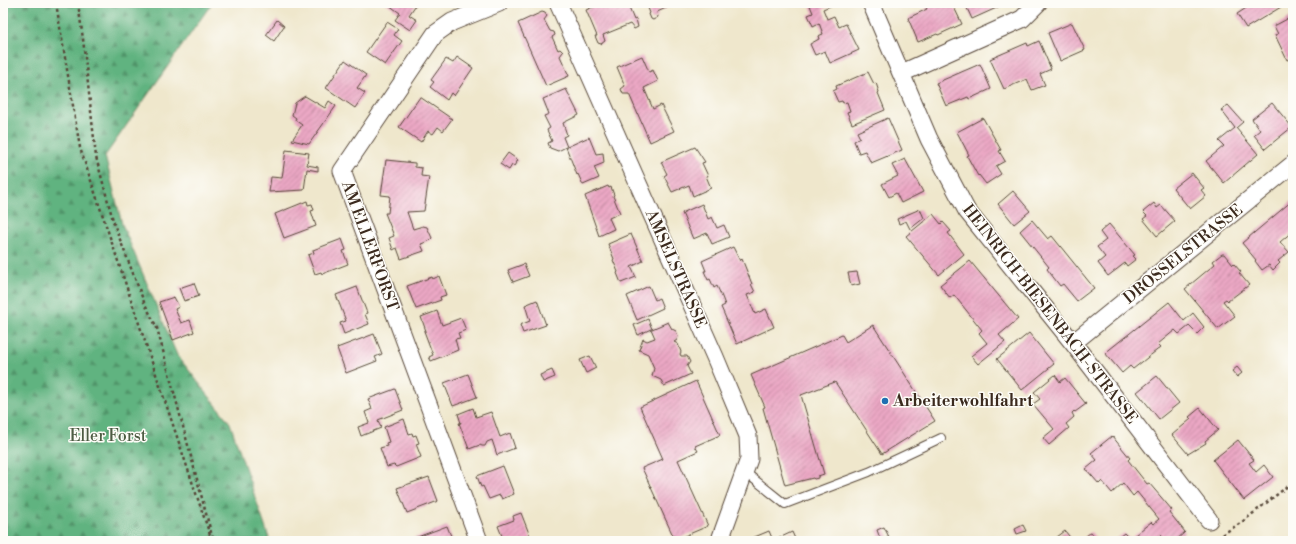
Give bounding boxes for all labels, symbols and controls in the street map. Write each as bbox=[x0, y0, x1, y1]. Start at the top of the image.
street label: AM ELLERFORST bbox=[337, 177, 403, 314]
street label: HEINRICH-BIESENBACH-STRASSE bbox=[958, 200, 1142, 428]
street label: DROSSELSTRASSE bbox=[1119, 200, 1247, 308]
street label: AMSELSTRASSE bbox=[641, 206, 711, 331]
place label: Arbeiterwohlfahrt bbox=[892, 391, 1033, 411]
marker: Arbeiterwohlfahrt bbox=[880, 396, 890, 406]
park label: Eller Forst bbox=[70, 426, 147, 446]

